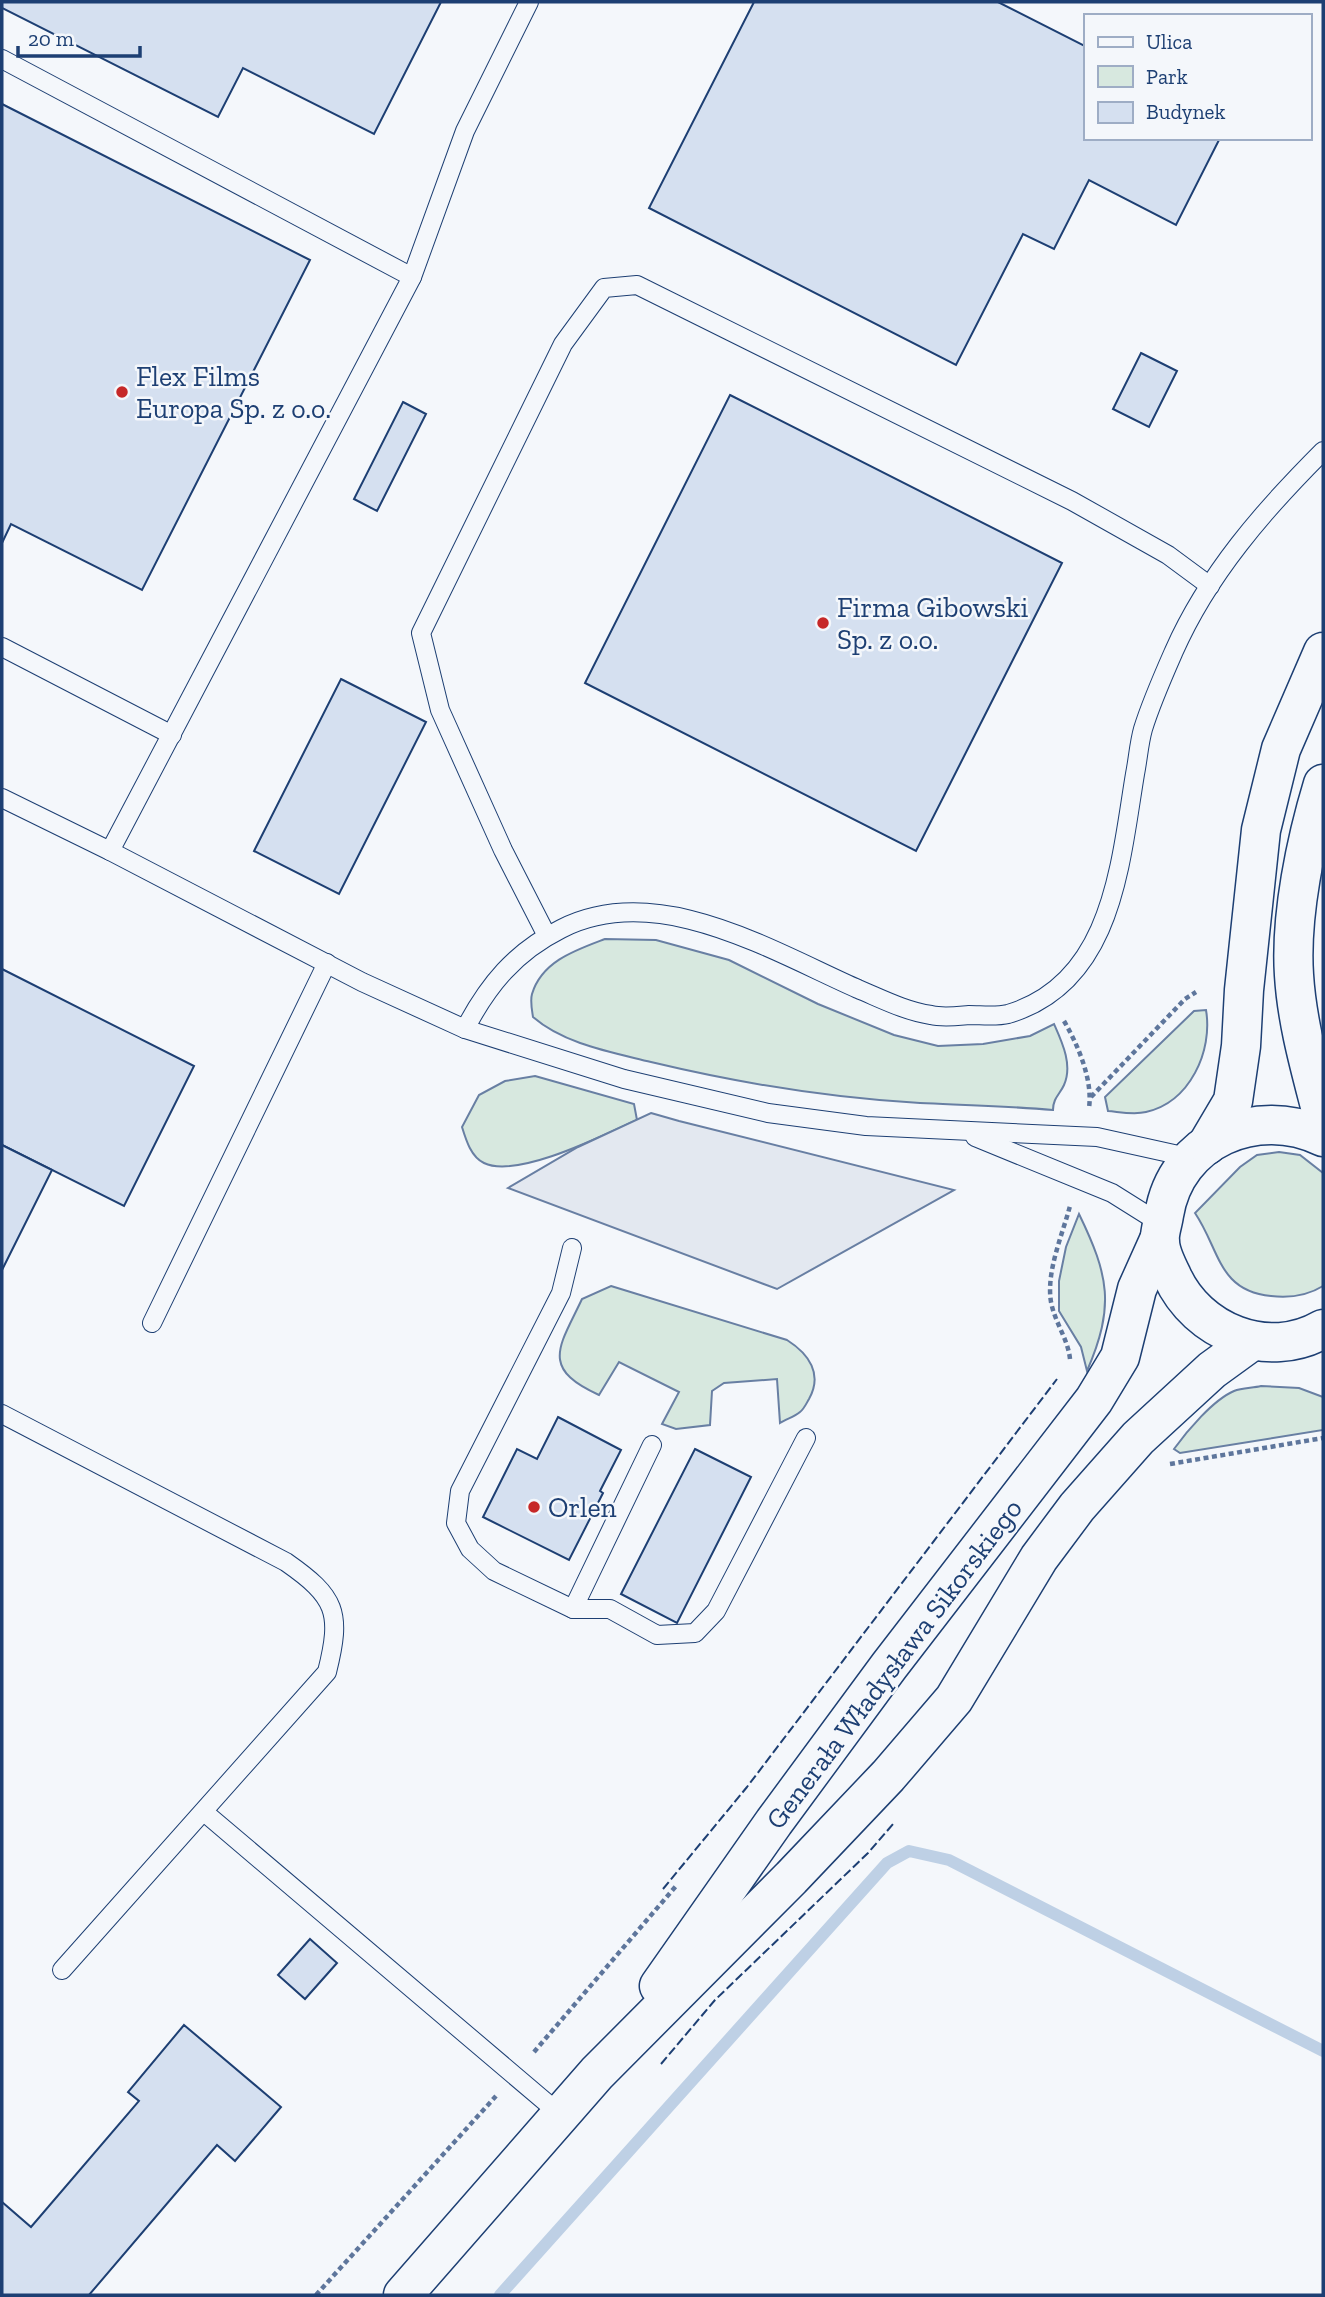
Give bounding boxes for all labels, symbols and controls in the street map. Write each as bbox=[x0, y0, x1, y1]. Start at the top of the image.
scale bar bbox=[18, 14, 140, 58]
legend bbox=[1084, 14, 1311, 140]
text: 20 m bbox=[28, 26, 74, 51]
text: Ulica bbox=[1146, 29, 1192, 54]
text: Park bbox=[1146, 64, 1188, 89]
text: Budynek bbox=[1146, 99, 1225, 124]
place label: Flex Films Europa Sp. z o.o. bbox=[136, 360, 331, 425]
marker: Flex Films Europa Sp. z o.o. bbox=[114, 384, 130, 400]
place label: Firma Gibowski Sp. z o.o. bbox=[837, 591, 1028, 656]
marker: Firma Gibowski Sp. z o.o. bbox=[815, 615, 831, 631]
place label: Orlen bbox=[548, 1491, 617, 1524]
street label: Generała Władysława Sikorskiego bbox=[759, 1492, 1029, 1836]
marker: Orlen bbox=[526, 1499, 542, 1515]

